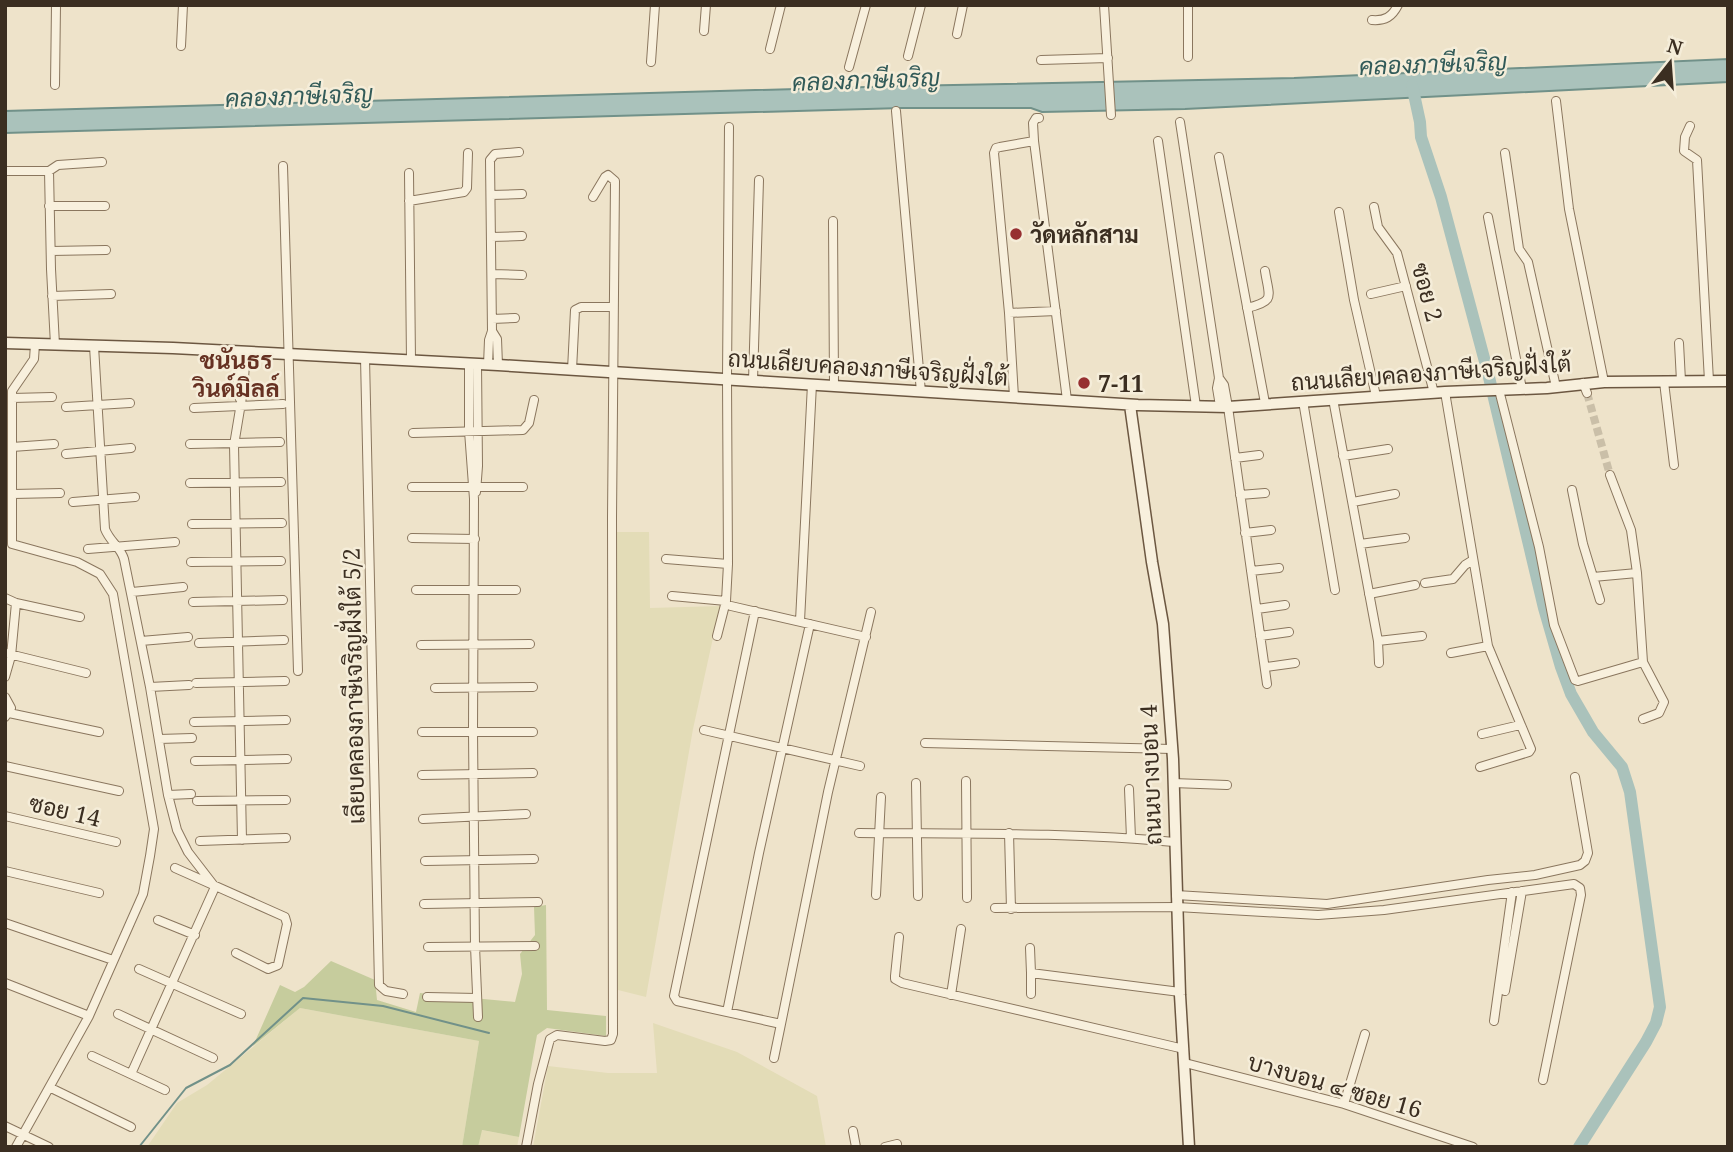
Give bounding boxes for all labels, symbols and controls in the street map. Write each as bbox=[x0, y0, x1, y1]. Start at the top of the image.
north arrow bbox=[1635, 28, 1705, 98]
text: N bbox=[1664, 32, 1686, 61]
water label: คลองภาษีเจริญ bbox=[1358, 44, 1508, 82]
water label: คลองภาษีเจริญ bbox=[791, 60, 941, 98]
water label: คลองภาษีเจริญ bbox=[224, 76, 374, 114]
place label: วัดหลักสาม bbox=[1030, 218, 1139, 250]
marker: วัดหลักสาม bbox=[1008, 226, 1024, 242]
street label: ซอย 2 bbox=[1405, 259, 1451, 325]
street label: ถนนเลียบคลองภาษีเจริญฝั่งใต้ bbox=[727, 338, 1010, 393]
district label: ชนันธร วินด์มิลล์ bbox=[191, 343, 280, 404]
street label: ถนนเลียบคลองภาษีเจริญฝั่งใต้ bbox=[1290, 343, 1573, 398]
place label: 7-11 bbox=[1098, 367, 1144, 399]
marker: 7-11 bbox=[1076, 375, 1092, 391]
street label: เลียบคลองภาษีเจริญฝั่งใต้ 5/2 bbox=[331, 548, 371, 825]
street label: ถนนบางบอน 4 bbox=[1132, 704, 1168, 846]
street label: ซอย 14 bbox=[26, 786, 104, 834]
street label: บางบอน ๔ ซอย 16 bbox=[1244, 1045, 1426, 1125]

